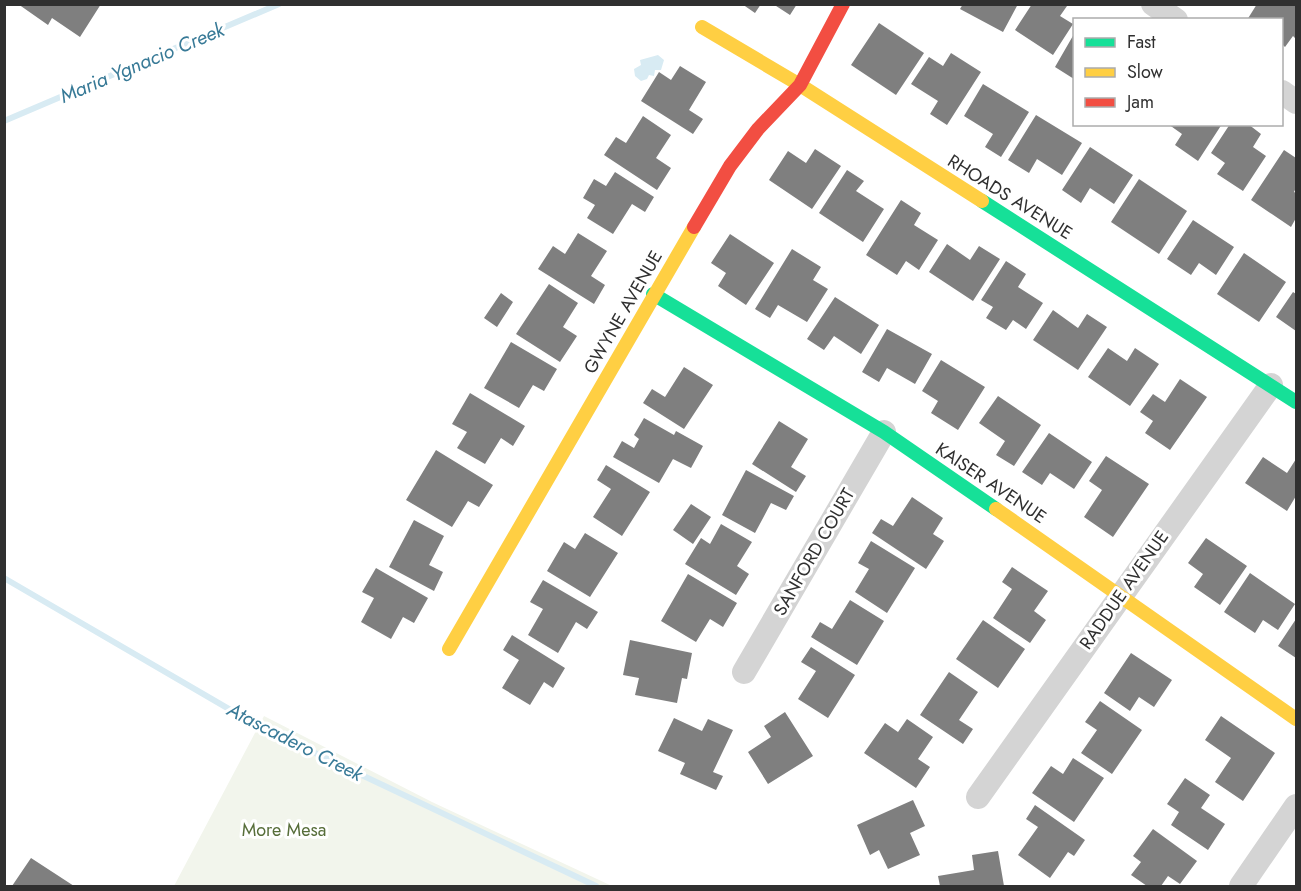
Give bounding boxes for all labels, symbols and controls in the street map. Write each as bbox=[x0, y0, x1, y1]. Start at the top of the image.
water label: Maria Ygnacio Creek bbox=[55, 15, 230, 111]
legend bbox=[1073, 18, 1283, 126]
text: Fast bbox=[1127, 29, 1156, 55]
text: Slow bbox=[1127, 59, 1164, 85]
text: Jam bbox=[1125, 89, 1154, 115]
street label: RHOADS AVENUE bbox=[942, 148, 1078, 246]
street label: GWYNE AVENUE bbox=[577, 246, 669, 378]
street label: KAISER AVENUE bbox=[930, 436, 1052, 530]
street label: SANFORD COURT bbox=[767, 483, 861, 620]
street label: RADDUE AVENUE bbox=[1073, 525, 1175, 655]
water label: Atascadero Creek bbox=[221, 695, 369, 789]
park label: More Mesa bbox=[242, 817, 326, 843]

